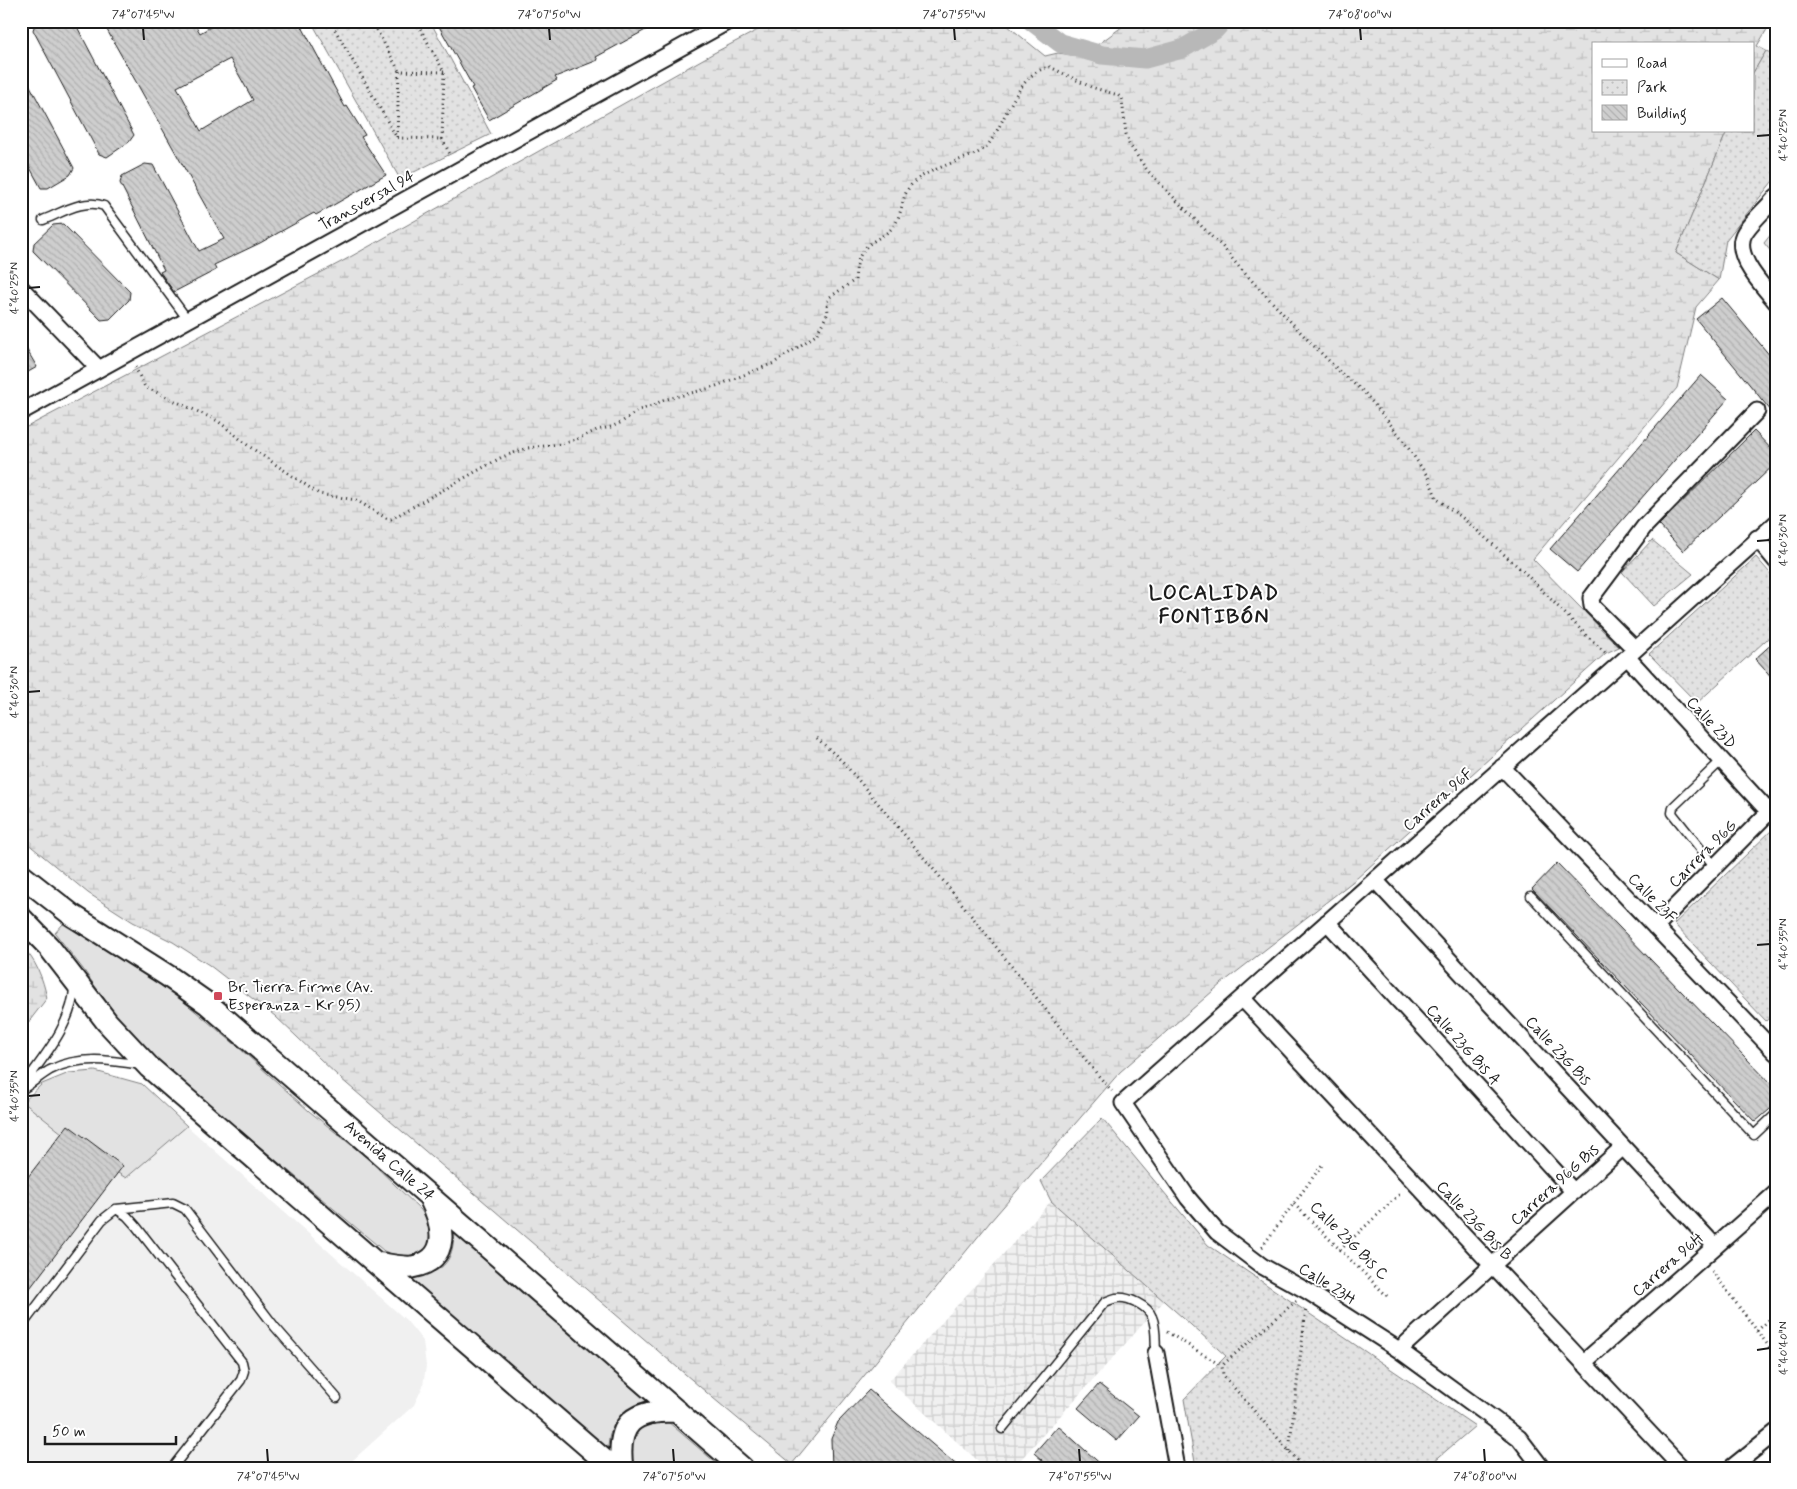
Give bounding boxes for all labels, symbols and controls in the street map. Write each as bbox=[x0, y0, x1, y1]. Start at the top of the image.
text: 74°07'45"W bbox=[112, 7, 174, 23]
text: 74°07'50"W bbox=[517, 7, 581, 23]
text: 74°07'55"W bbox=[923, 7, 985, 23]
text: 74°08'00"W bbox=[1328, 7, 1392, 23]
legend bbox=[1592, 42, 1754, 132]
text: Road bbox=[1637, 54, 1667, 74]
text: Park bbox=[1637, 78, 1667, 98]
text: Building bbox=[1637, 104, 1687, 125]
text: 4°40'25"N bbox=[1776, 109, 1792, 161]
street label: Transversal 94 bbox=[315, 166, 419, 236]
text: 4°40'25"N bbox=[7, 262, 23, 314]
text: 4°40'30"N bbox=[1776, 514, 1792, 566]
district label: LOCALIDAD FONTIBÓN bbox=[1149, 579, 1279, 631]
text: 4°40'30"N bbox=[7, 666, 23, 718]
street label: Calle 23D bbox=[1681, 692, 1741, 754]
street label: Carrera 96F bbox=[1399, 764, 1477, 836]
street label: Carrera 96G bbox=[1664, 815, 1742, 893]
street label: Calle 23F bbox=[1623, 868, 1681, 928]
text: 4°40'35"N bbox=[1776, 918, 1792, 970]
place label: Br. Tierra Firme (Av. Esperanza - Kr 95) bbox=[228, 977, 373, 1016]
marker: Br. Tierra Firme (Av. Esperanza - Kr 95) bbox=[212, 990, 224, 1002]
street label: Calle 23G Bis A bbox=[1421, 1000, 1505, 1090]
street label: Calle 23G Bis bbox=[1520, 1012, 1596, 1090]
text: 4°40'35"N bbox=[7, 1070, 23, 1122]
street label: Avenida Calle 24 bbox=[339, 1116, 439, 1206]
street label: Carrera 96G Bis bbox=[1506, 1140, 1604, 1230]
street label: Calle 23G Bis B bbox=[1431, 1176, 1517, 1266]
street label: Calle 23G Bis C bbox=[1305, 1197, 1393, 1285]
street label: Carrera 96H bbox=[1628, 1228, 1708, 1302]
street label: Calle 23H bbox=[1294, 1258, 1360, 1310]
text: 4°40'40"N bbox=[1776, 1321, 1792, 1375]
scale bar bbox=[45, 1414, 176, 1446]
text: 50 m bbox=[52, 1422, 86, 1442]
text: 74°07'45"W bbox=[237, 1469, 299, 1485]
text: 74°07'50"W bbox=[642, 1469, 706, 1485]
text: 74°07'55"W bbox=[1049, 1469, 1111, 1485]
text: 74°08'00"W bbox=[1453, 1469, 1517, 1485]

